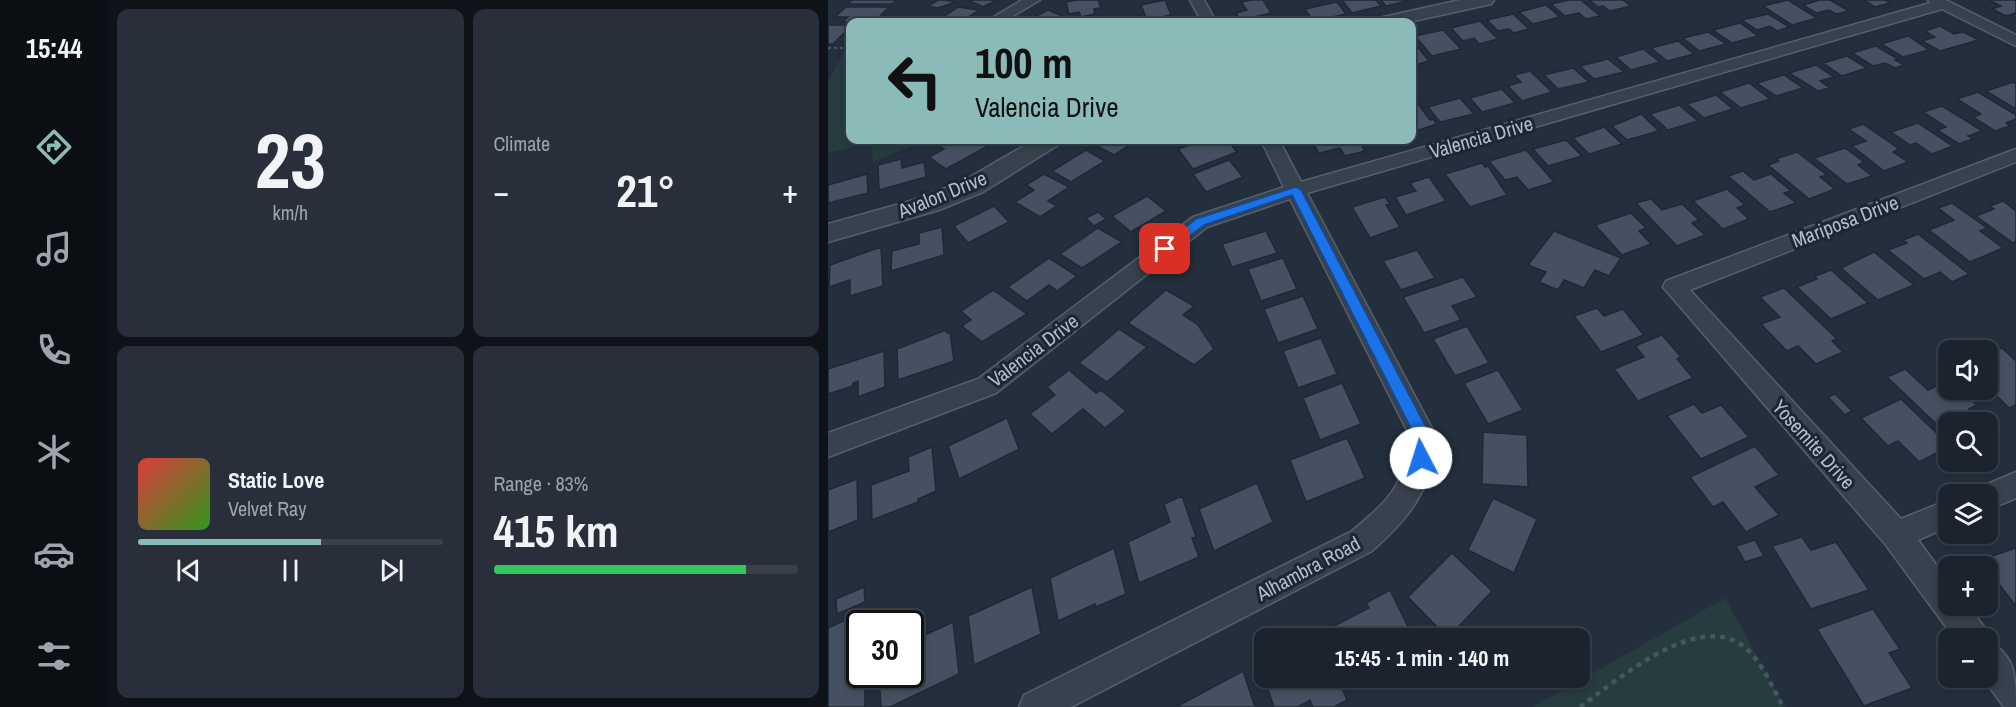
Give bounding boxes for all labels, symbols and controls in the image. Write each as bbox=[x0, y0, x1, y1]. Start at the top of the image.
text: 15:44 bbox=[26, 30, 82, 66]
text: 100 m bbox=[975, 35, 1073, 91]
icon: left bbox=[876, 42, 954, 120]
text: Valencia Drive bbox=[975, 89, 1119, 125]
text: 23 bbox=[255, 107, 326, 212]
street label: Valencia Drive bbox=[1426, 109, 1536, 165]
icon: directions bbox=[33, 126, 75, 168]
text: Climate bbox=[494, 130, 550, 157]
text: 21° bbox=[616, 160, 675, 221]
street label: Avalon Drive bbox=[893, 164, 990, 224]
text: − bbox=[494, 169, 509, 213]
text: + bbox=[782, 169, 798, 213]
street label: Mariposa Drive bbox=[1788, 188, 1902, 254]
text: km/h bbox=[272, 199, 308, 226]
pin bbox=[1139, 223, 1190, 274]
icon: music bbox=[33, 228, 75, 270]
icon: arrive bbox=[1148, 232, 1181, 265]
street label: Valencia Drive bbox=[982, 307, 1084, 393]
icon: phone bbox=[33, 329, 75, 371]
map controls bbox=[1938, 340, 1998, 688]
button: sound bbox=[1938, 340, 1998, 400]
street label: Yosemite Drive bbox=[1767, 393, 1861, 495]
button: search bbox=[1938, 412, 1998, 472]
position arrow bbox=[1389, 426, 1453, 490]
icon: climate bbox=[33, 431, 75, 473]
text: Static Love bbox=[228, 465, 324, 495]
text: Range · 83% bbox=[494, 470, 588, 497]
button: layers bbox=[1938, 484, 1998, 544]
text: Velvet Ray bbox=[228, 495, 306, 522]
text: 415 km bbox=[494, 500, 619, 561]
street label: Alhambra Road bbox=[1250, 529, 1365, 607]
icon: car bbox=[33, 533, 75, 575]
icon: previous bbox=[172, 554, 205, 587]
icon: pause bbox=[274, 554, 307, 587]
icon: next bbox=[375, 554, 408, 587]
button: + bbox=[1938, 556, 1998, 616]
speed limit sign: 30 bbox=[846, 610, 924, 688]
button: − bbox=[1938, 628, 1998, 688]
icon: filters bbox=[33, 635, 75, 677]
text: 15:45 · 1 min · 140 m bbox=[1335, 643, 1509, 673]

